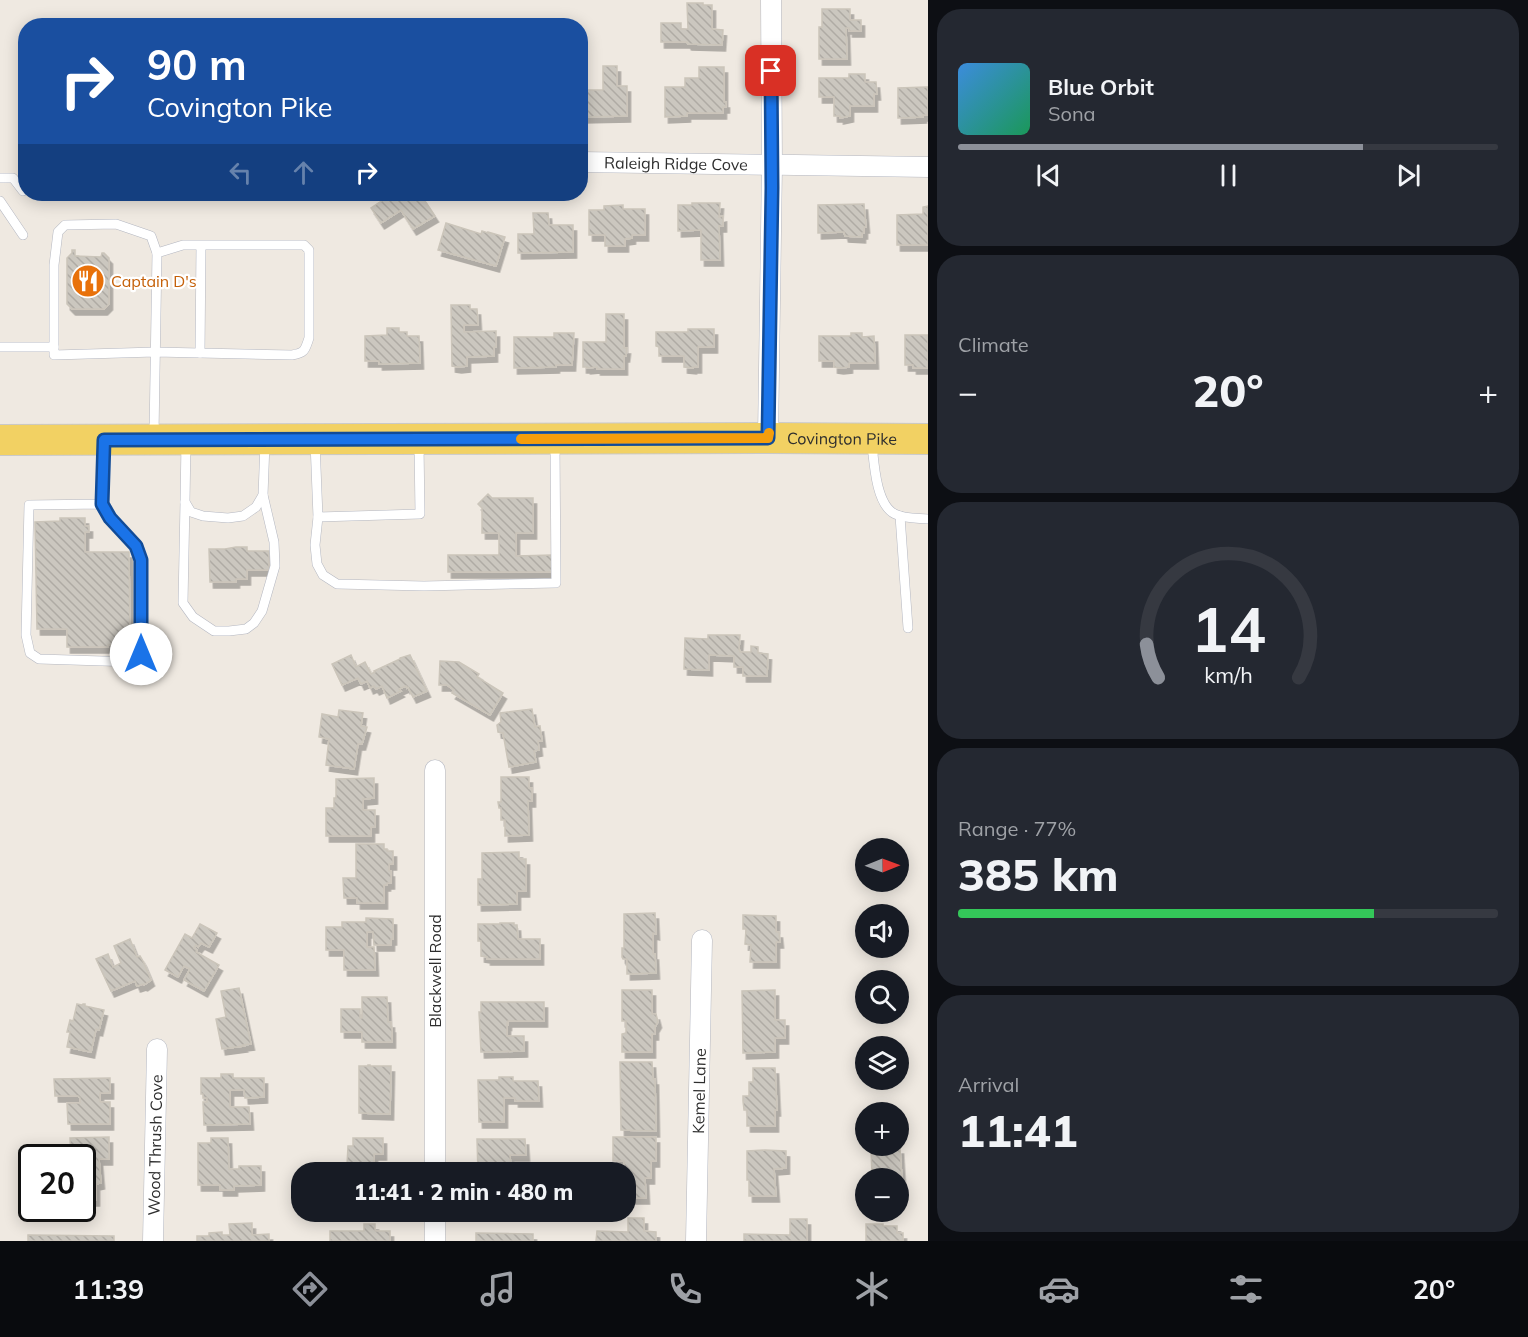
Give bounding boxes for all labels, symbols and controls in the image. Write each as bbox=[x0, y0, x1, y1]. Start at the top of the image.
text: 90 m bbox=[147, 38, 247, 91]
icon: right bbox=[48, 42, 126, 120]
pin bbox=[745, 45, 796, 96]
icon: arrive bbox=[754, 54, 787, 87]
text: Blue Orbit bbox=[1048, 73, 1154, 101]
text: Covington Pike bbox=[147, 90, 332, 124]
text: Sona bbox=[1048, 101, 1096, 126]
street label: Raleigh Ridge Cove bbox=[604, 152, 748, 174]
icon: left bbox=[224, 156, 257, 189]
icon: ahead bbox=[287, 156, 320, 189]
icon: right bbox=[350, 156, 383, 189]
icon: previous bbox=[1032, 159, 1065, 192]
icon: pause bbox=[1212, 159, 1245, 192]
icon: next bbox=[1392, 159, 1425, 192]
restaurant icon: Captain D's bbox=[70, 263, 106, 299]
place label: Captain D's bbox=[111, 271, 197, 291]
text: Climate bbox=[958, 332, 1029, 357]
text: 20° bbox=[1192, 362, 1264, 418]
text: − bbox=[958, 371, 978, 412]
text: + bbox=[1478, 371, 1498, 412]
street label: Covington Pike bbox=[787, 428, 897, 449]
text: 14 bbox=[1191, 589, 1265, 668]
position arrow bbox=[109, 622, 173, 686]
text: km/h bbox=[1204, 661, 1252, 688]
text: Range · 77% bbox=[958, 816, 1076, 841]
north arrow bbox=[855, 838, 909, 892]
map controls bbox=[855, 838, 909, 1222]
text: 385 km bbox=[958, 846, 1119, 902]
button: sound bbox=[855, 904, 909, 958]
street label: Blackwell Road bbox=[425, 914, 445, 1028]
button: search bbox=[855, 970, 909, 1024]
button: layers bbox=[855, 1036, 909, 1090]
street label: Kemel Lane bbox=[688, 1048, 710, 1134]
text: Arrival bbox=[958, 1072, 1019, 1097]
street label: Wood Thrush Cove bbox=[144, 1074, 166, 1216]
button: + bbox=[855, 1102, 909, 1156]
text: 11:41 bbox=[958, 1102, 1078, 1158]
speed limit sign: 20 bbox=[18, 1144, 96, 1222]
button: − bbox=[855, 1168, 909, 1222]
text: 11:41 · 2 min · 480 m bbox=[354, 1178, 573, 1206]
icon: directions bbox=[289, 1268, 331, 1310]
icon: music bbox=[477, 1268, 519, 1310]
icon: phone bbox=[664, 1268, 706, 1310]
icon: climate bbox=[851, 1268, 893, 1310]
icon: car bbox=[1038, 1268, 1080, 1310]
icon: filters bbox=[1225, 1268, 1267, 1310]
text: 11:39 bbox=[73, 1272, 144, 1306]
text: 20° bbox=[1413, 1272, 1455, 1306]

